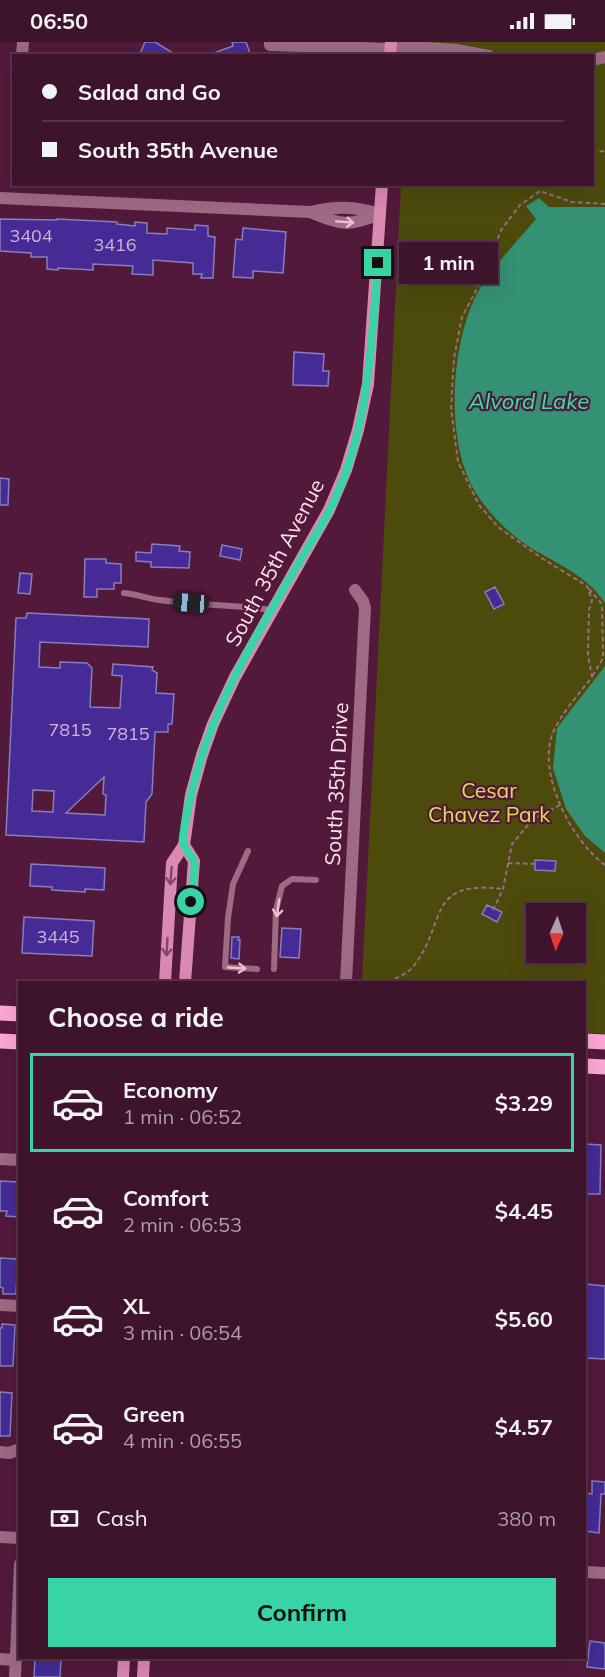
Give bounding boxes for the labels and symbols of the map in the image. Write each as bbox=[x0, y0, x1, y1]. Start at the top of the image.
one-way arrow bbox=[335, 217, 355, 228]
house number: 3404 bbox=[9, 224, 53, 247]
house number: 3416 bbox=[93, 233, 137, 256]
callout: 1 min bbox=[399, 242, 498, 284]
route end bbox=[364, 249, 391, 276]
water label: Alvord Lake bbox=[468, 387, 589, 415]
street label: South 35th Avenue bbox=[219, 474, 329, 651]
car bbox=[172, 593, 210, 613]
street label: South 35th Drive bbox=[319, 702, 353, 866]
house number: 7815 bbox=[48, 718, 92, 741]
house number: 7815 bbox=[106, 722, 150, 745]
park label: Cesar Chavez Park bbox=[428, 777, 550, 827]
one-way arrow bbox=[166, 866, 177, 886]
route start bbox=[177, 888, 204, 915]
one-way arrow bbox=[272, 897, 283, 917]
north arrow bbox=[526, 903, 586, 963]
house number: 3445 bbox=[36, 925, 80, 948]
one-way arrow bbox=[161, 936, 172, 956]
one-way arrow bbox=[227, 962, 247, 973]

